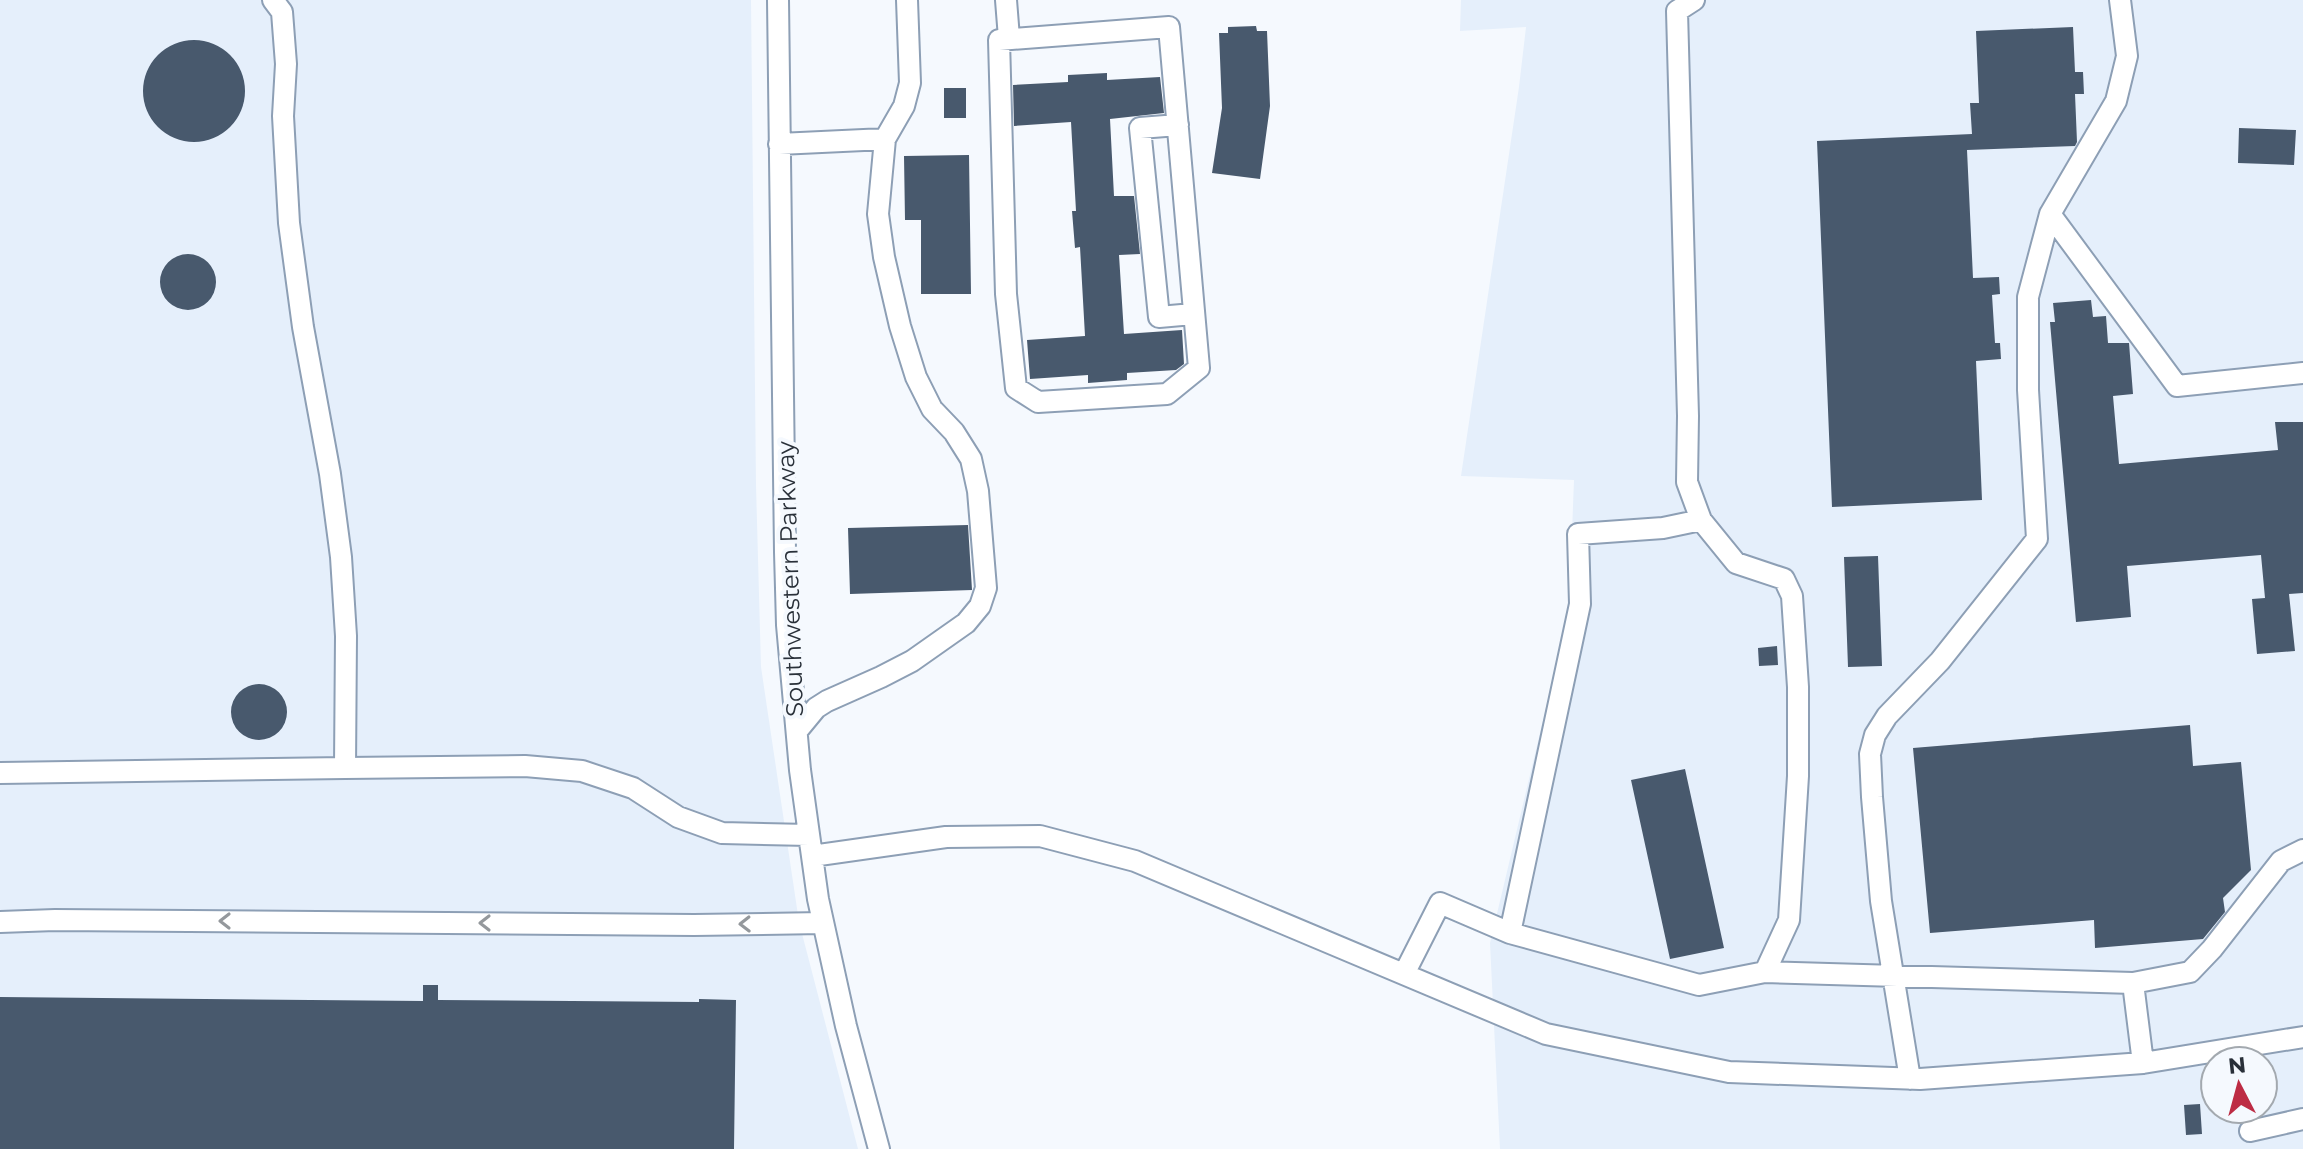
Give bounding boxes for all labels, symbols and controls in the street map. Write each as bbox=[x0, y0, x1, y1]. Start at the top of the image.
street label: Southwestern Parkway bbox=[771, 441, 809, 717]
one-way arrow bbox=[218, 912, 231, 930]
one-way arrow bbox=[478, 914, 491, 932]
one-way arrow bbox=[738, 916, 751, 933]
north arrow bbox=[2199, 1045, 2279, 1125]
text: N bbox=[2227, 1051, 2247, 1080]

